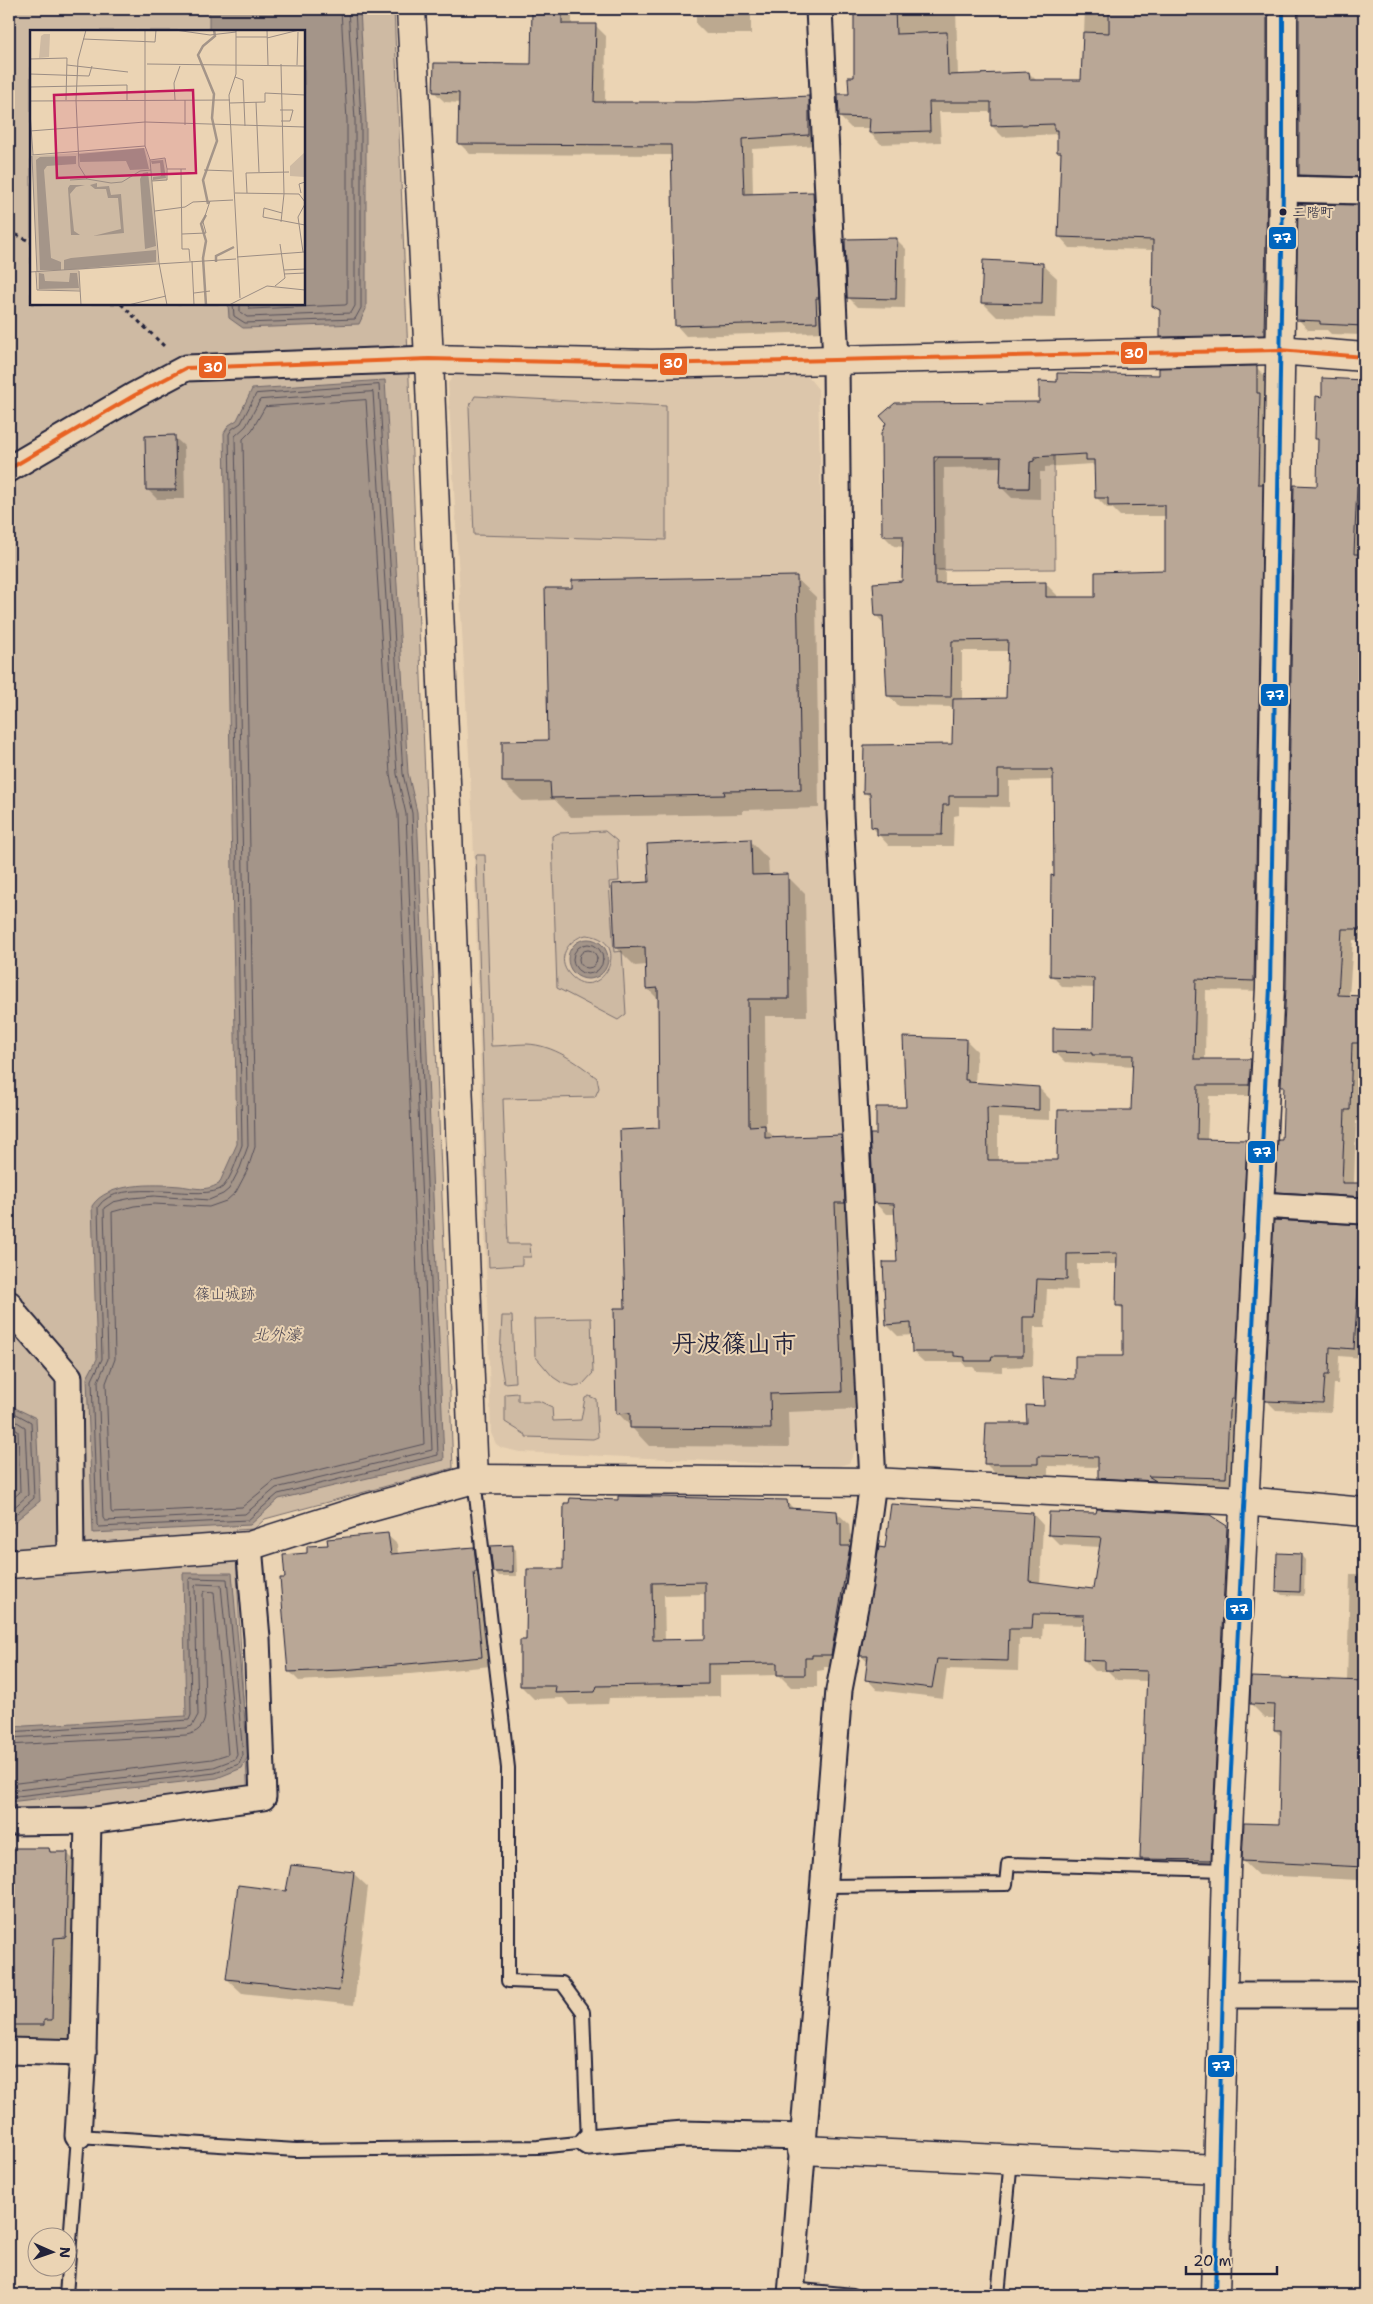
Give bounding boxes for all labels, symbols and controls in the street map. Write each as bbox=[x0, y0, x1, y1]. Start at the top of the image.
inset map bbox=[30, 30, 305, 305]
place label: 二階町 bbox=[1292, 203, 1334, 221]
marker: 二階町 bbox=[1278, 207, 1288, 217]
line badge: 77 bbox=[1268, 226, 1297, 250]
text: 77 bbox=[1272, 229, 1292, 247]
line badge: 30 bbox=[1120, 341, 1148, 365]
text: 30 bbox=[1124, 344, 1144, 362]
line badge: 30 bbox=[659, 352, 688, 376]
text: 30 bbox=[663, 354, 683, 372]
line badge: 30 bbox=[198, 355, 227, 379]
text: 30 bbox=[203, 358, 223, 376]
line badge: 77 bbox=[1260, 683, 1289, 707]
text: 77 bbox=[1265, 686, 1285, 704]
line badge: 77 bbox=[1247, 1140, 1276, 1164]
text: 77 bbox=[1252, 1143, 1272, 1161]
park label: 篠山城跡 bbox=[195, 1284, 255, 1304]
water label: 北外濠 bbox=[253, 1324, 303, 1345]
district label: 丹波篠山市 bbox=[671, 1326, 797, 1360]
line badge: 77 bbox=[1225, 1597, 1253, 1621]
text: 77 bbox=[1229, 1600, 1249, 1618]
line badge: 77 bbox=[1207, 2054, 1235, 2078]
text: 77 bbox=[1211, 2057, 1231, 2075]
north arrow bbox=[28, 2226, 78, 2276]
scale bar bbox=[1186, 2244, 1277, 2276]
text: N bbox=[56, 2247, 74, 2258]
text: 20 m bbox=[1193, 2251, 1232, 2271]

